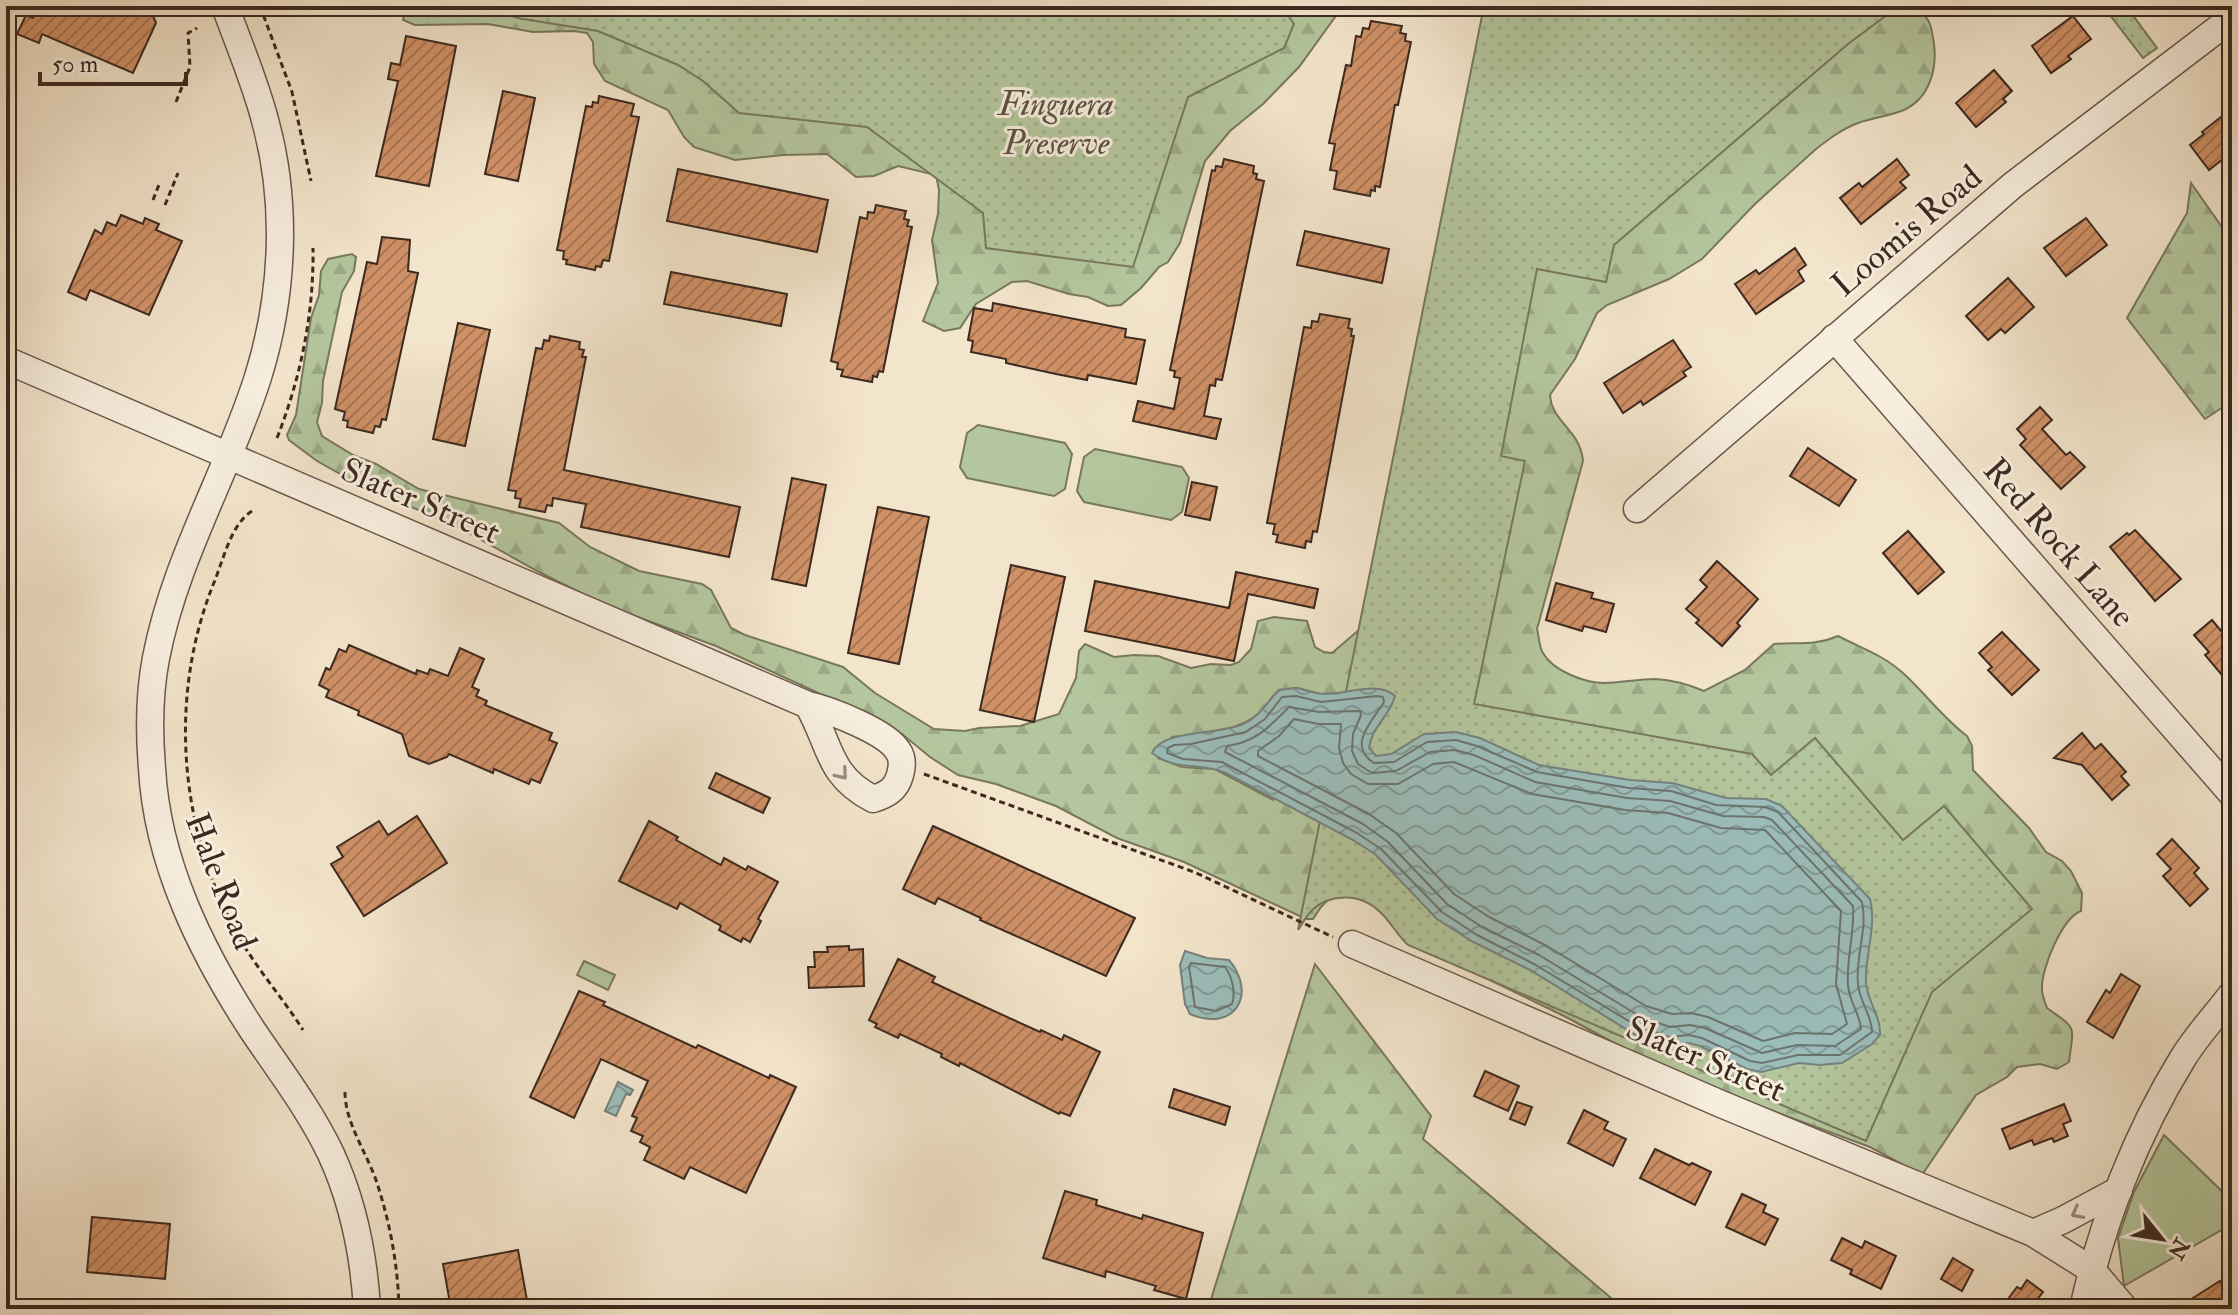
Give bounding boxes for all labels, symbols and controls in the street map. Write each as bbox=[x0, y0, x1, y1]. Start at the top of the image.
scale bar bbox=[40, 36, 186, 86]
text: 50 m bbox=[52, 49, 99, 80]
park label: Finguera Preserve bbox=[996, 83, 1114, 165]
street label: Loomis Road bbox=[1823, 156, 1991, 306]
street label: Slater Street bbox=[334, 449, 506, 554]
street label: Red Rock Lane bbox=[1974, 450, 2144, 636]
one-way arrow bbox=[832, 764, 847, 779]
street label: Hale Road bbox=[175, 807, 266, 956]
street label: Slater Street bbox=[1619, 1007, 1791, 1112]
north arrow bbox=[2122, 1199, 2202, 1279]
one-way arrow bbox=[2071, 1203, 2085, 1218]
text: N bbox=[2161, 1232, 2196, 1264]

